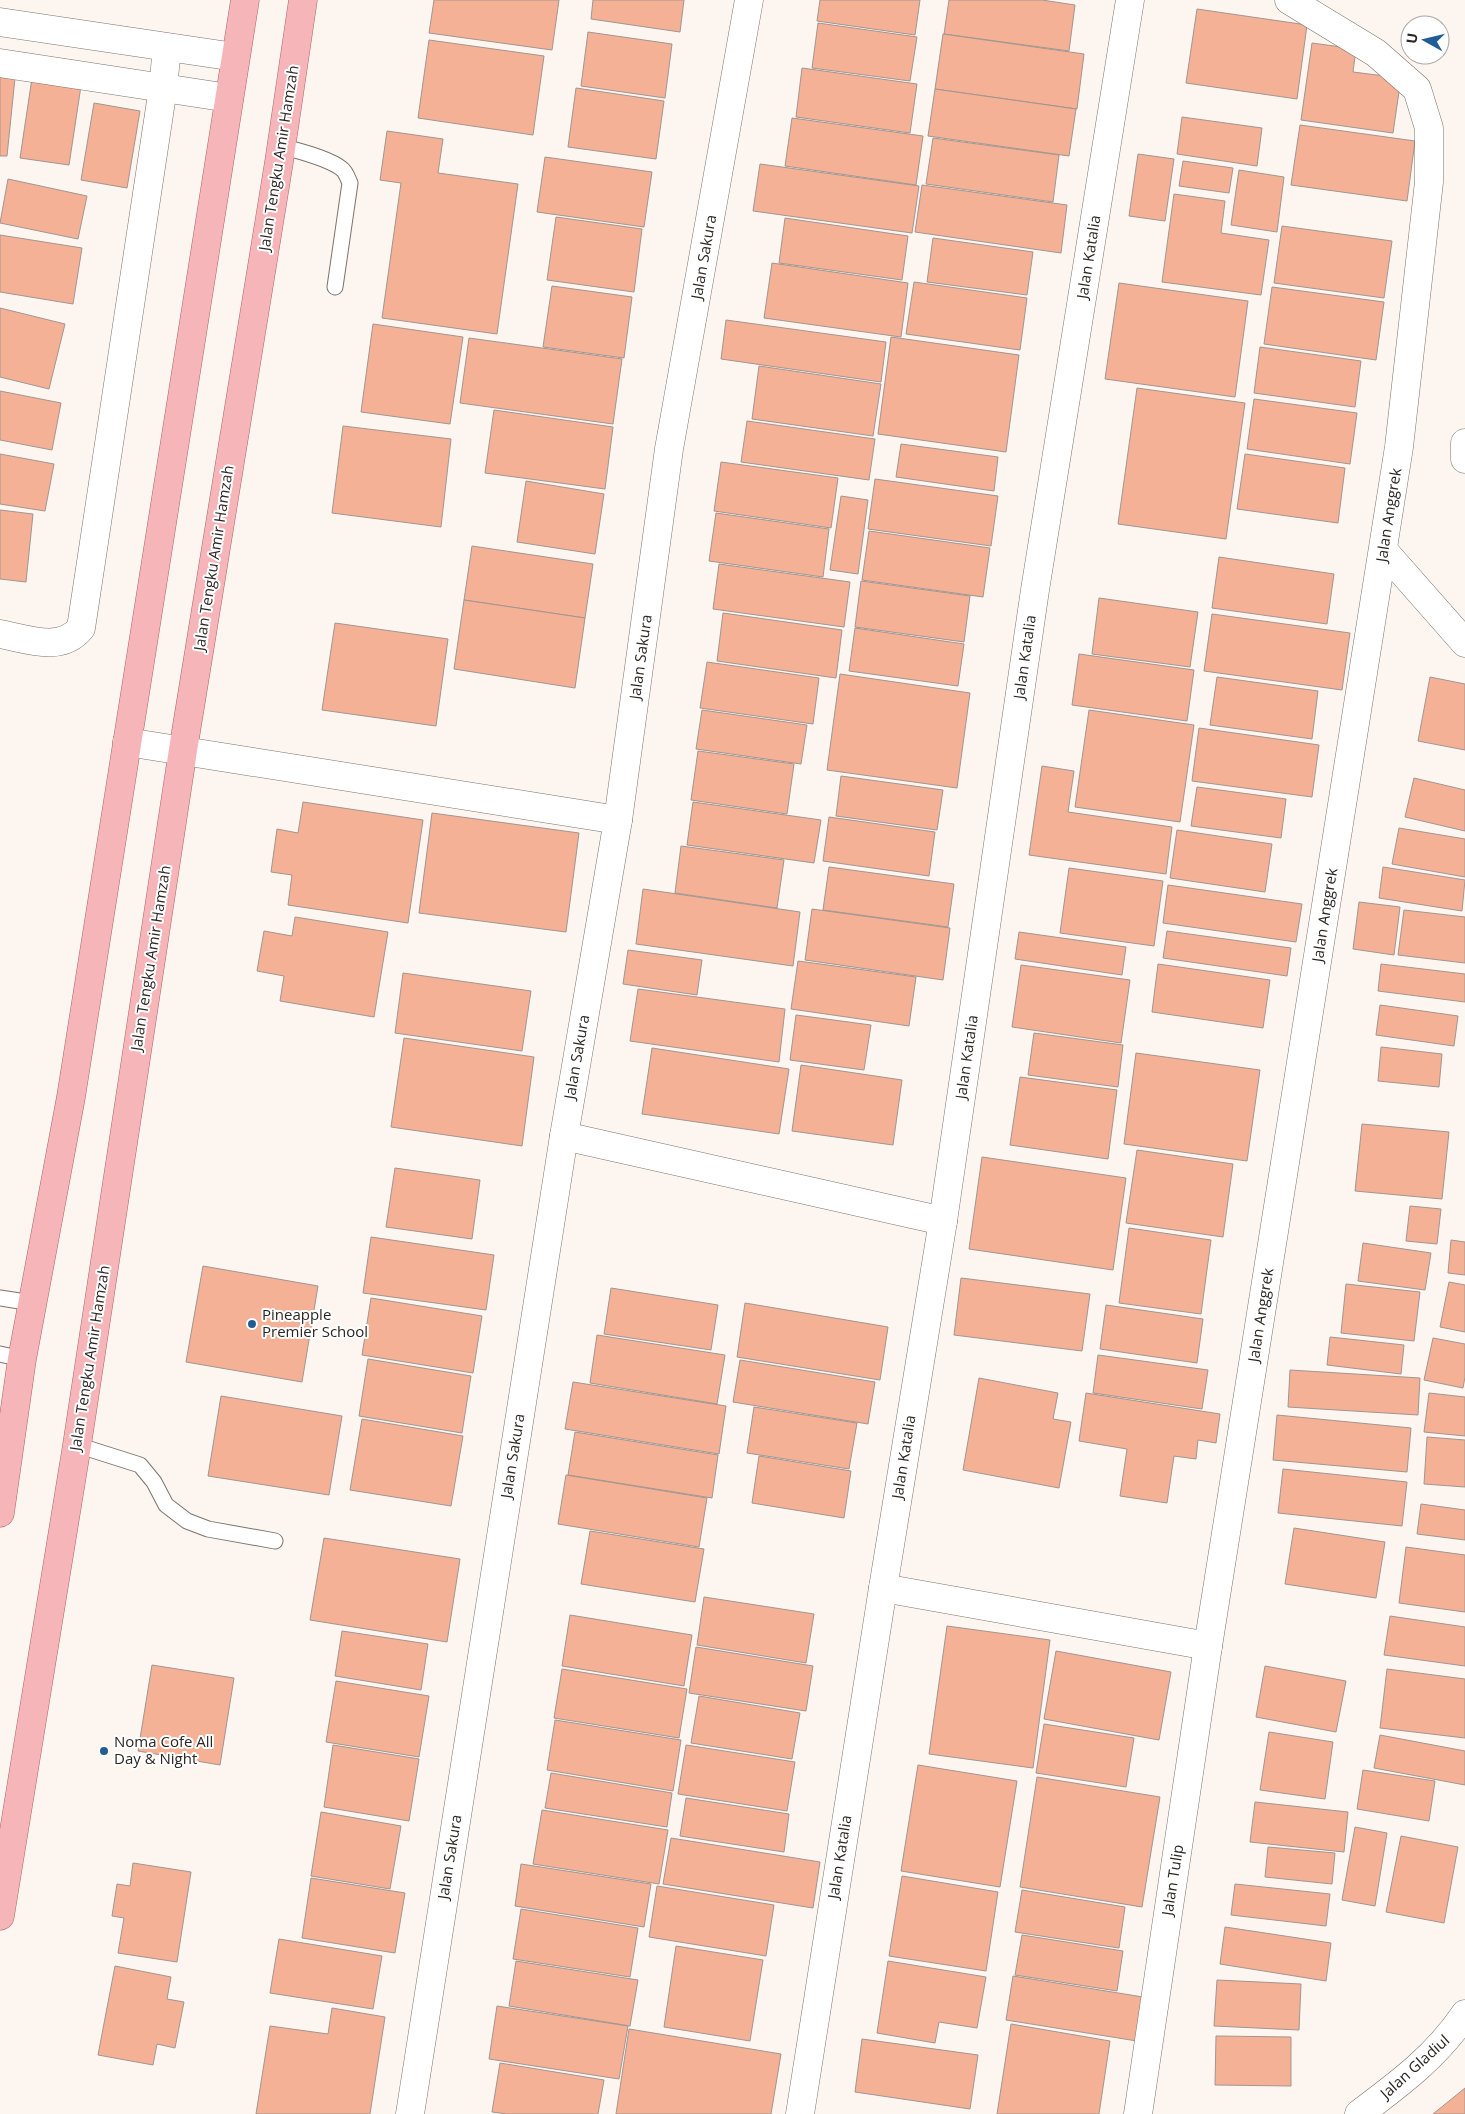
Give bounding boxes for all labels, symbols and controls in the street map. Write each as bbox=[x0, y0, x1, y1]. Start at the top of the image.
north arrow bbox=[1400, 15, 1450, 65]
text: U bbox=[1401, 32, 1422, 45]
street label: Jalan Tengku Amir Hamzah bbox=[253, 64, 303, 254]
street label: Jalan Sakura bbox=[685, 213, 720, 303]
street label: Jalan Katalia bbox=[1071, 213, 1105, 302]
street label: Jalan Tengku Amir Hamzah bbox=[188, 464, 238, 654]
street label: Jalan Anggrek bbox=[1370, 466, 1405, 565]
street label: Jalan Sakura bbox=[624, 613, 656, 703]
street label: Jalan Katalia bbox=[1008, 614, 1040, 702]
street label: Jalan Tengku Amir Hamzah bbox=[125, 864, 175, 1054]
street label: Jalan Anggrek bbox=[1306, 866, 1341, 965]
street label: Jalan Sakura bbox=[558, 1013, 593, 1103]
street label: Jalan Katalia bbox=[950, 1014, 982, 1102]
street label: Jalan Tengku Amir Hamzah bbox=[64, 1264, 114, 1454]
street label: Jalan Anggrek bbox=[1242, 1266, 1277, 1365]
place label: Pineapple Premier School bbox=[262, 1304, 368, 1341]
marker: Pineapple Premier School bbox=[246, 1318, 258, 1330]
street label: Jalan Sakura bbox=[495, 1412, 529, 1502]
street label: Jalan Katalia bbox=[886, 1413, 920, 1502]
place label: Noma Cofe All Day & Night bbox=[114, 1731, 213, 1768]
marker: Noma Cofe All Day & Night bbox=[98, 1745, 110, 1757]
street label: Jalan Sakura bbox=[432, 1813, 466, 1903]
street label: Jalan Katalia bbox=[822, 1813, 856, 1902]
street label: Jalan Tulip bbox=[1156, 1843, 1188, 1919]
street label: Jalan Gladiul bbox=[1374, 2030, 1453, 2104]

